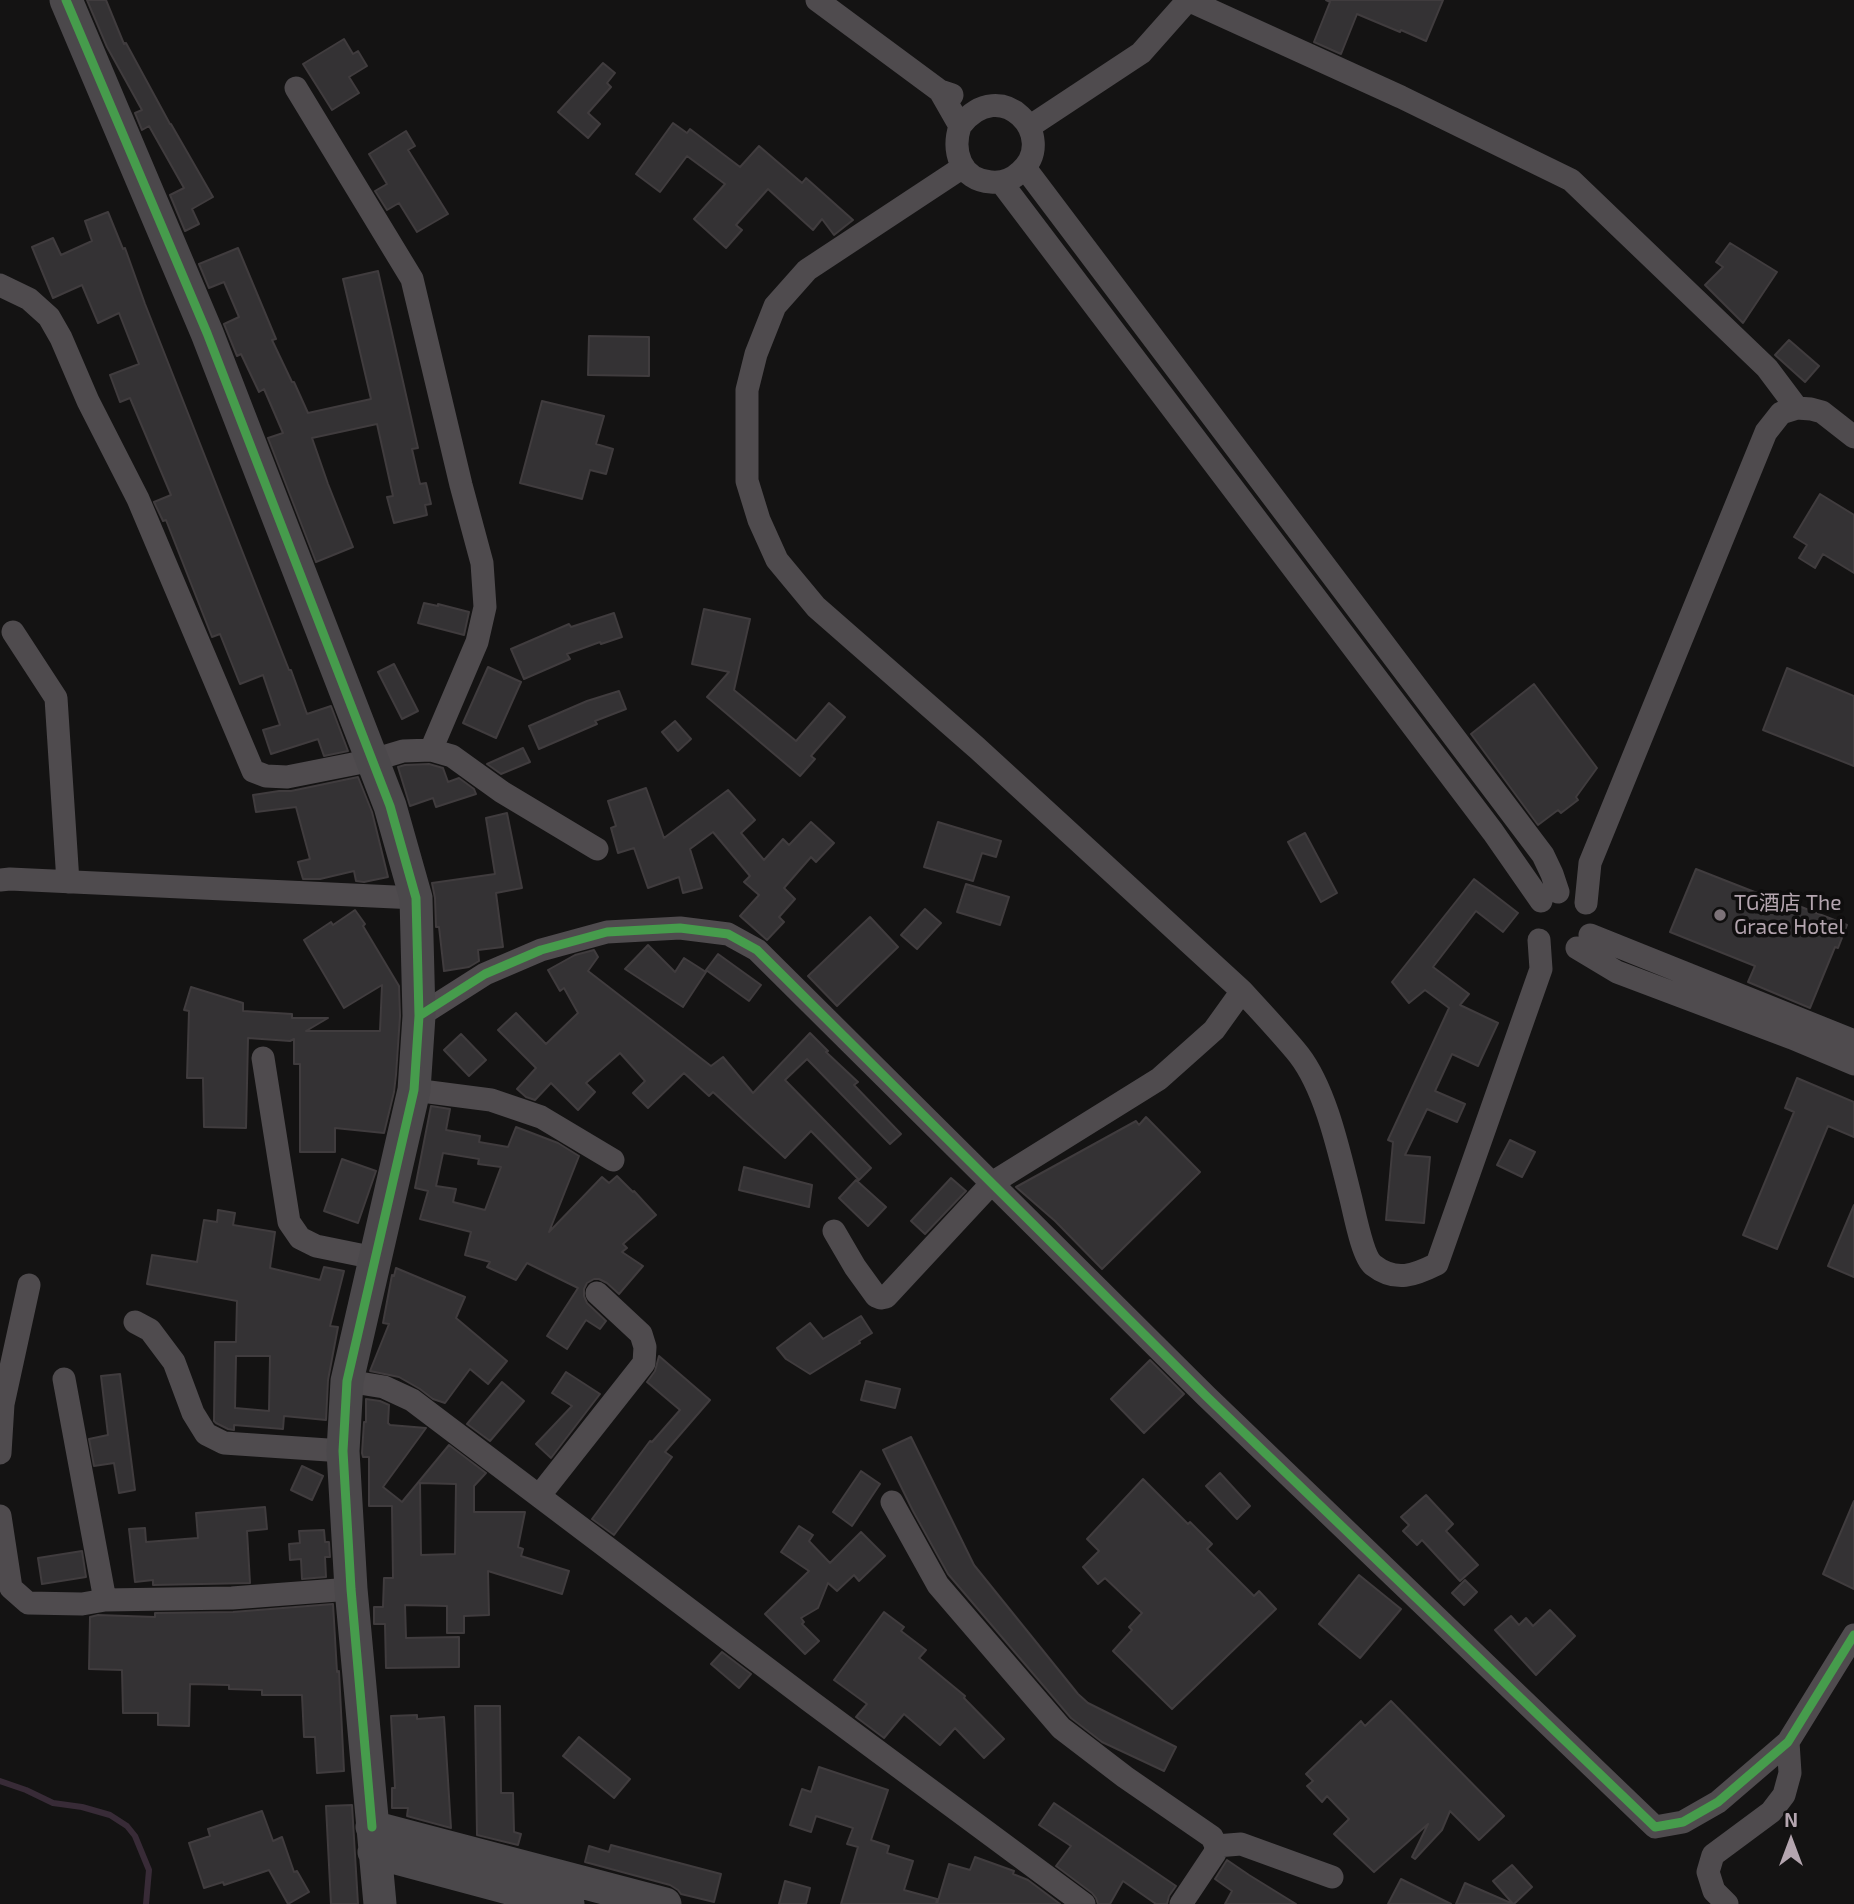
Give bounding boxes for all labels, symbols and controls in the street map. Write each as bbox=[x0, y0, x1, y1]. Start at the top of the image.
place label: TG酒店 The Grace Hotel bbox=[1734, 890, 1845, 940]
marker: TG酒店 The Grace Hotel bbox=[1712, 907, 1728, 923]
north arrow bbox=[1756, 1806, 1826, 1876]
text: N bbox=[1784, 1808, 1798, 1831]

